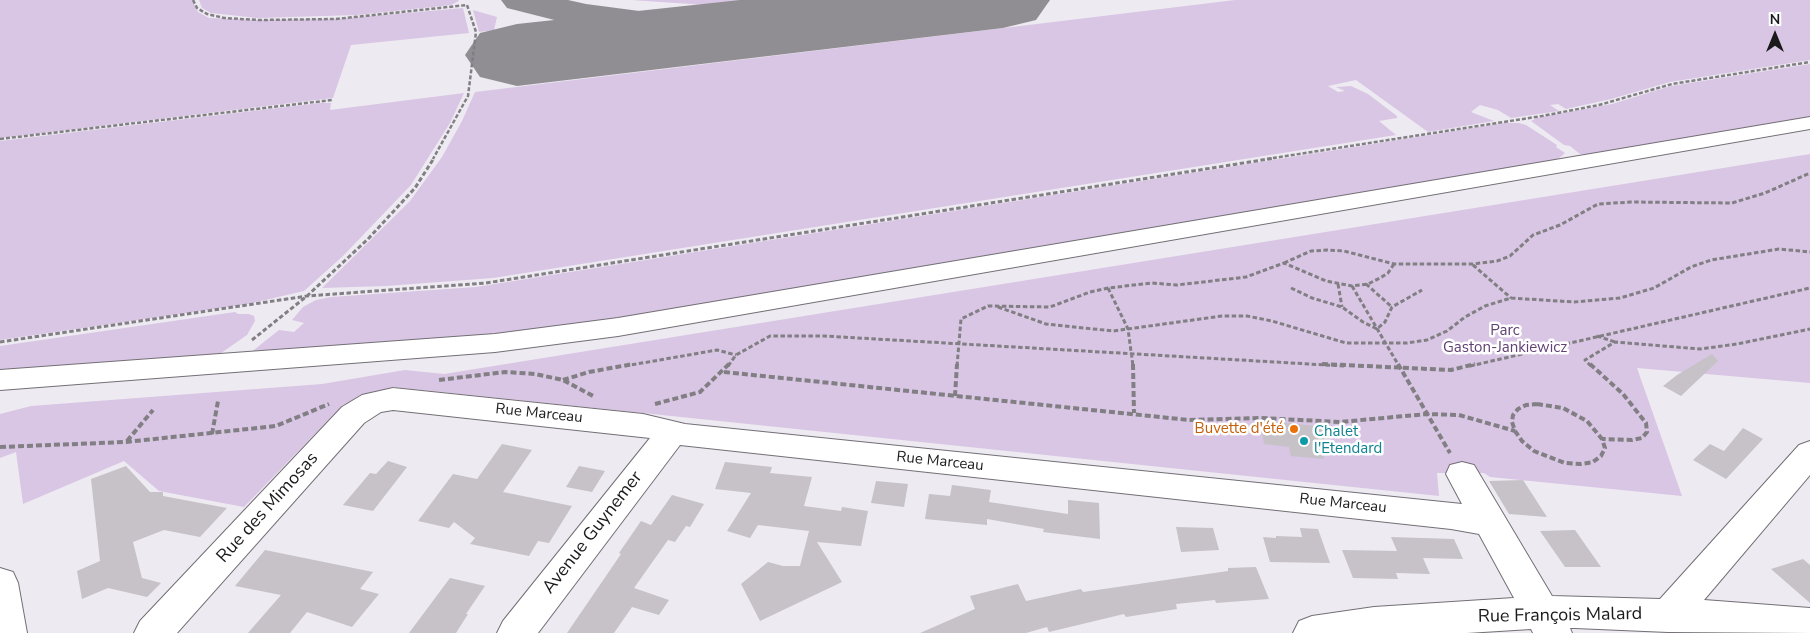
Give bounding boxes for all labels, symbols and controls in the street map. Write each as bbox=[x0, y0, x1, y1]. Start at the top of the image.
north arrow bbox=[1750, 10, 1800, 60]
text: N bbox=[1770, 10, 1780, 29]
park label: Parc Gaston-Jankiewicz bbox=[1443, 322, 1567, 357]
street label: Rue Marceau bbox=[495, 400, 583, 428]
place label: Buvette d'été bbox=[1195, 420, 1284, 438]
marker: Buvette d'été bbox=[1288, 423, 1300, 435]
place label: Chalet l'Etendard bbox=[1314, 423, 1382, 458]
marker: Chalet l'Etendard bbox=[1298, 435, 1310, 447]
street label: Rue des Mimosas bbox=[213, 448, 323, 568]
street label: Rue Marceau bbox=[896, 448, 984, 476]
street label: Avenue Guynemer bbox=[538, 467, 648, 599]
street label: Rue Marceau bbox=[1299, 490, 1387, 518]
street label: Rue François Malard bbox=[1478, 604, 1642, 628]

